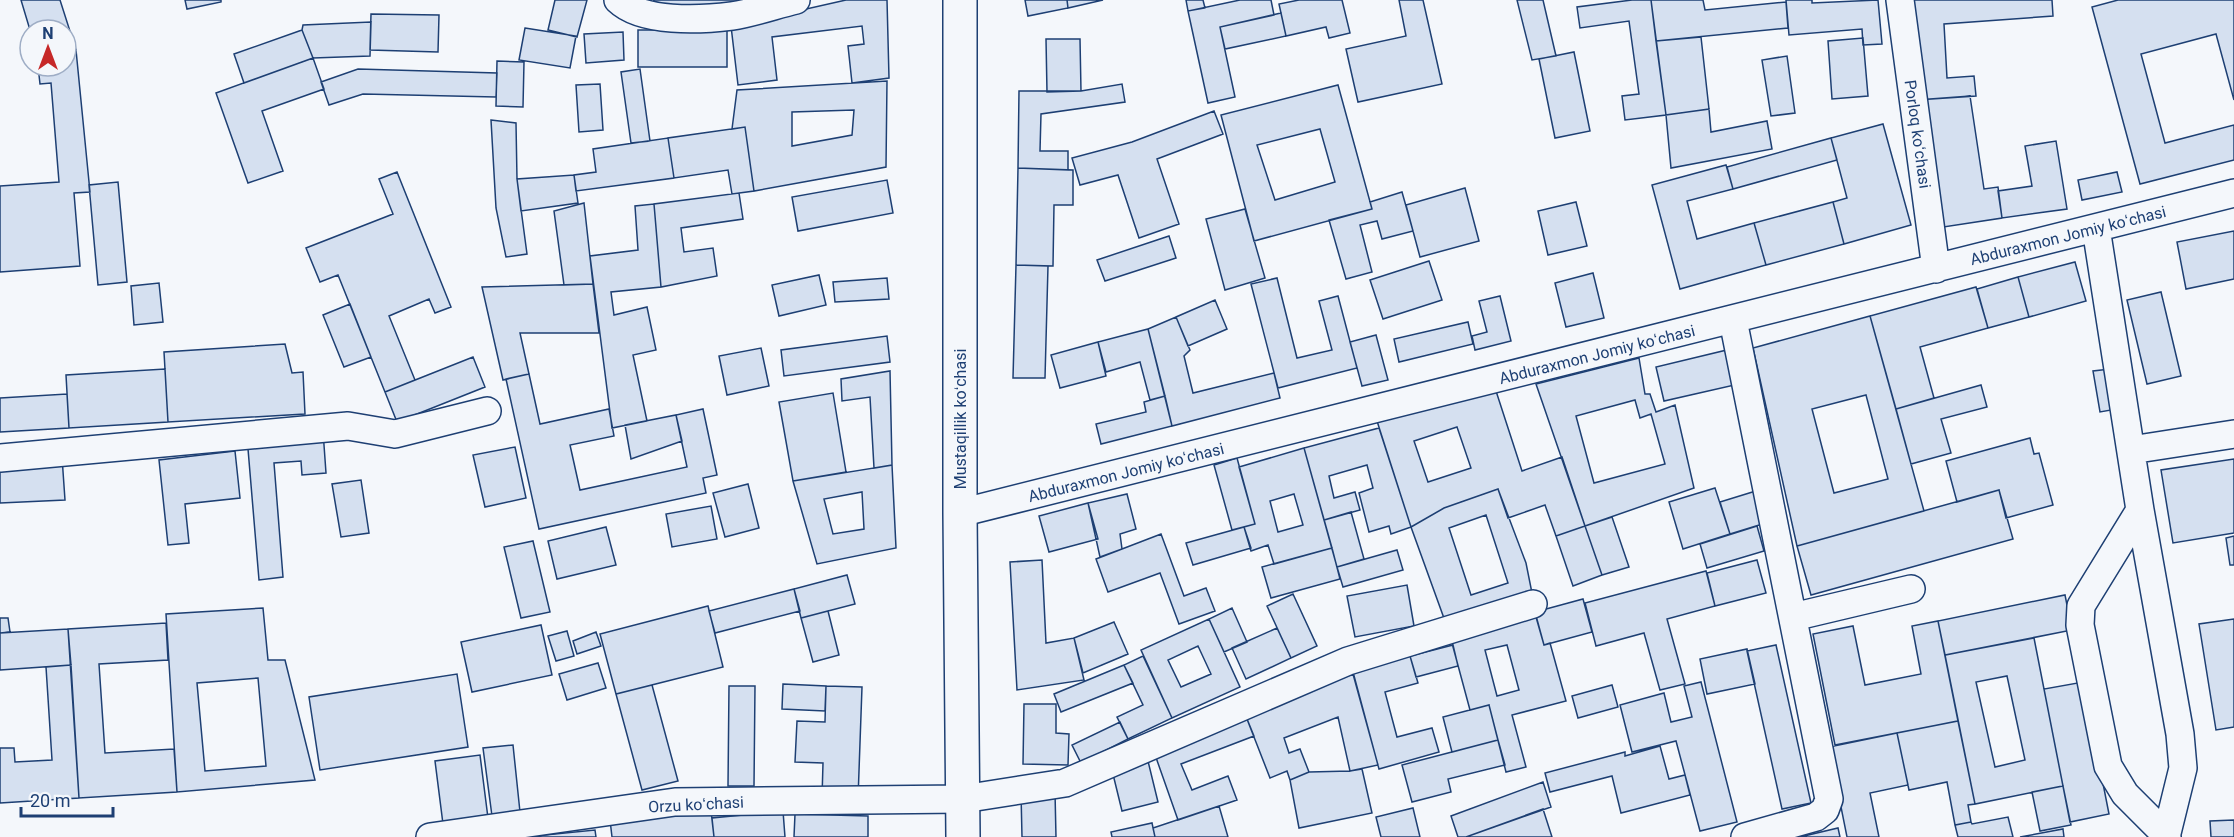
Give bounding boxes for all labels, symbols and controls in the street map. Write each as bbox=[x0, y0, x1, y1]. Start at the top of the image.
north arrow bbox=[18, 18, 78, 78]
text: N bbox=[42, 24, 54, 43]
street label: Porloq koʻchasi bbox=[1900, 79, 1935, 190]
street label: Abduraxmon Jomiy koʻchasi bbox=[1968, 202, 2168, 269]
street label: Abduraxmon Jomiy koʻchasi bbox=[1497, 321, 1697, 388]
street label: Mustaqillik koʻchasi bbox=[951, 349, 970, 489]
street label: Abduraxmon Jomiy koʻchasi bbox=[1026, 439, 1226, 506]
scale bar bbox=[21, 780, 112, 818]
text: 20 m bbox=[30, 790, 70, 811]
street label: Orzu koʻchasi bbox=[648, 793, 744, 816]

